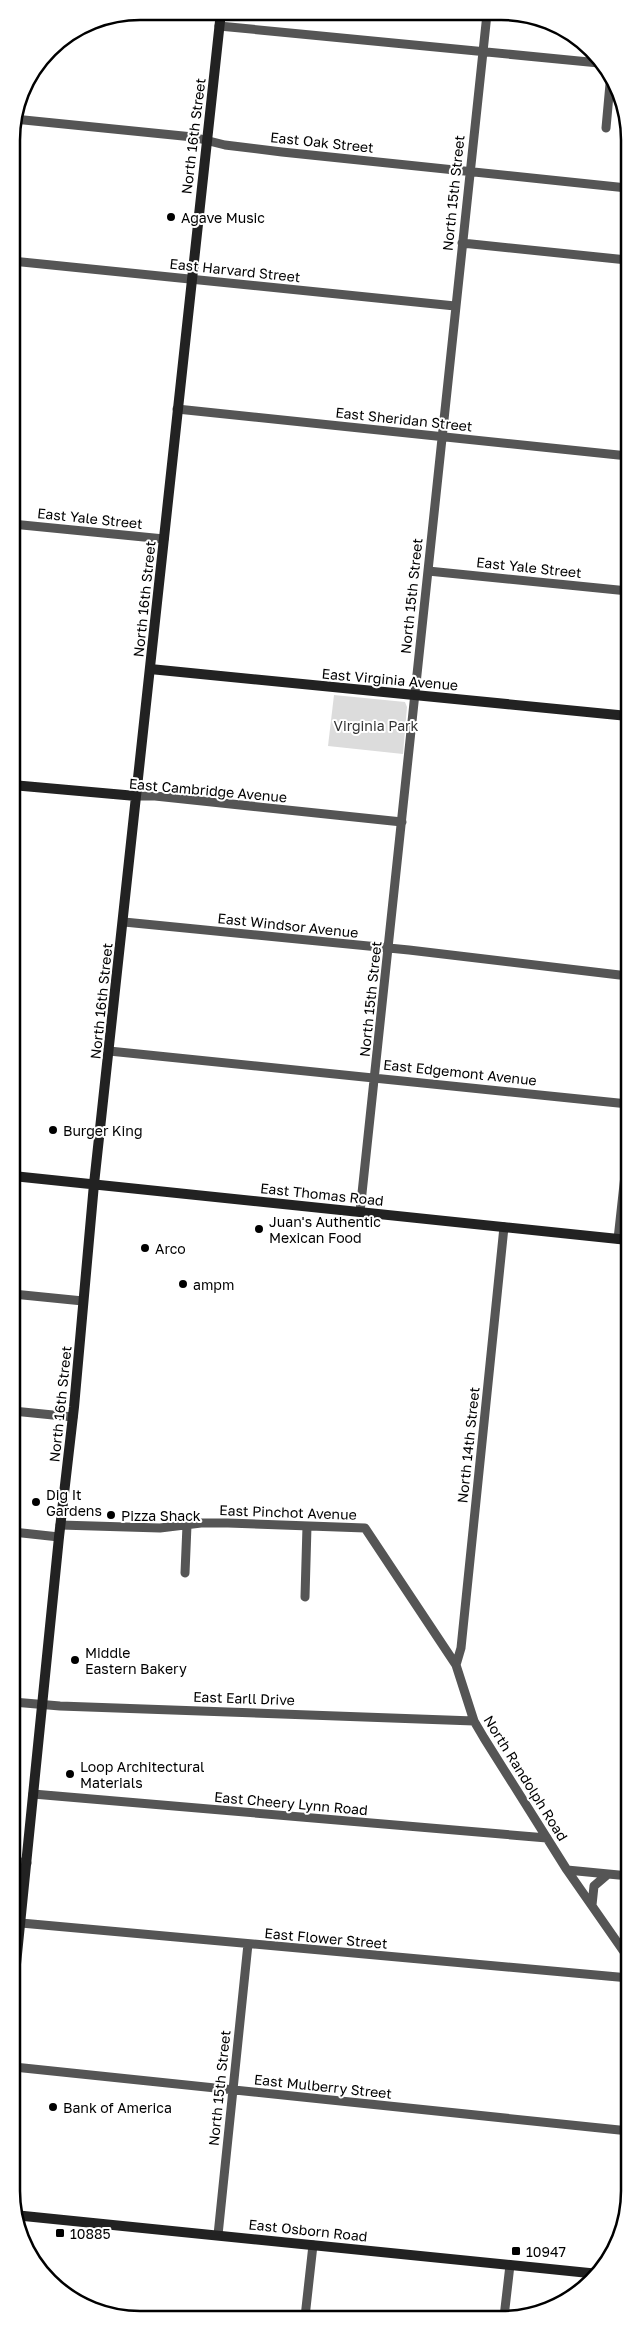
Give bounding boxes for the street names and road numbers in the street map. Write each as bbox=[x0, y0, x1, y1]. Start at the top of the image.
street label: North 16th Street bbox=[177, 77, 209, 195]
street label: East Oak Street bbox=[269, 128, 375, 156]
street label: North 15th Street bbox=[438, 134, 468, 252]
street label: East Harvard Street bbox=[169, 255, 301, 285]
street label: East Sheridan Street bbox=[335, 403, 473, 435]
street label: East Yale Street bbox=[36, 504, 144, 532]
street label: North 15th Street bbox=[396, 537, 426, 655]
street label: North 16th Street bbox=[129, 540, 159, 658]
street label: East Yale Street bbox=[475, 553, 583, 581]
street label: East Virginia Avenue bbox=[321, 665, 459, 693]
street label: East Cambridge Avenue bbox=[128, 775, 288, 805]
street label: East Windsor Avenue bbox=[217, 909, 359, 941]
street label: North 15th Street bbox=[355, 940, 385, 1058]
street label: North 16th Street bbox=[86, 942, 116, 1060]
street label: East Edgemont Avenue bbox=[382, 1055, 538, 1089]
street label: East Thomas Road bbox=[259, 1179, 385, 1209]
street label: North 16th Street bbox=[45, 1345, 75, 1463]
street label: North 14th Street bbox=[453, 1386, 483, 1504]
street label: East Pinchot Avenue bbox=[219, 1501, 357, 1523]
street label: East Earll Drive bbox=[193, 1688, 295, 1708]
street label: North Randolph Road bbox=[480, 1712, 572, 1844]
street label: East Cheery Lynn Road bbox=[213, 1788, 369, 1818]
street label: East Flower Street bbox=[264, 1924, 388, 1952]
street label: North 15th Street bbox=[204, 2029, 234, 2147]
street label: East Mulberry Street bbox=[253, 2070, 393, 2102]
street label: East Osborn Road bbox=[248, 2215, 368, 2245]

